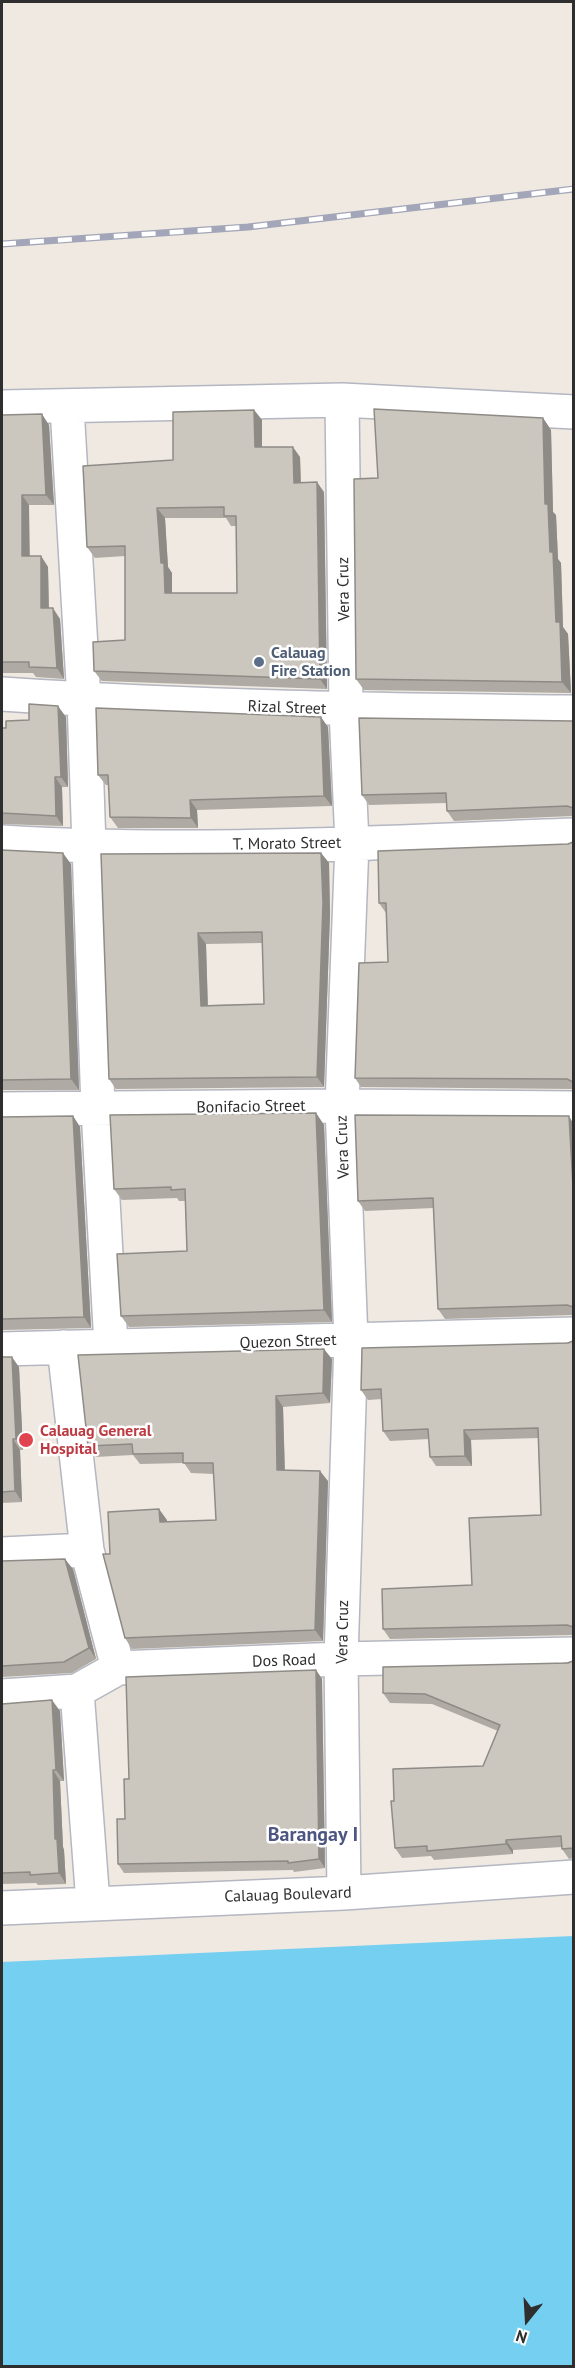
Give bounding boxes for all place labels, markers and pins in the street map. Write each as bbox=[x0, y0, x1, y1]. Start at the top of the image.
place label: Calauag Fire Station bbox=[271, 643, 350, 681]
marker: Calauag Fire Station bbox=[252, 655, 266, 669]
place label: Calauag General Hospital bbox=[40, 1421, 151, 1459]
marker: Calauag General Hospital bbox=[17, 1431, 35, 1449]

